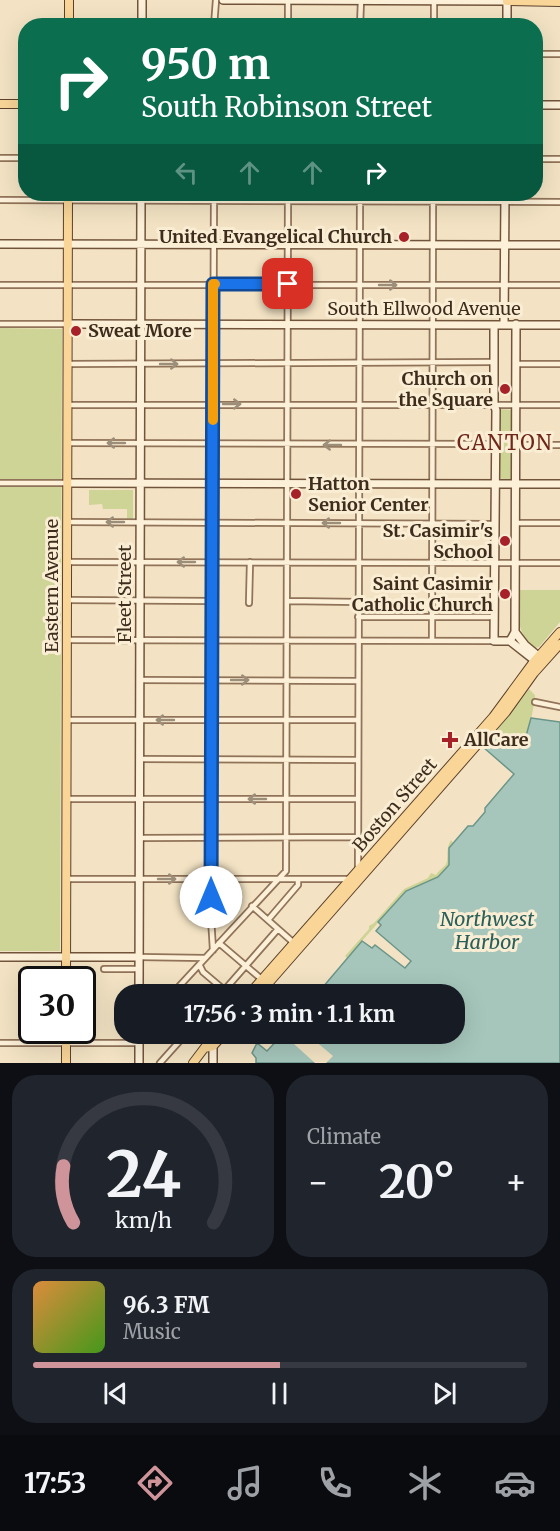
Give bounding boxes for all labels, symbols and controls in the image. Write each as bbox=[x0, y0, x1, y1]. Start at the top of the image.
text: 950 m bbox=[141, 38, 270, 90]
icon: right bbox=[42, 42, 120, 120]
text: South Robinson Street bbox=[141, 90, 432, 124]
icon: left bbox=[170, 156, 203, 189]
icon: ahead bbox=[233, 156, 266, 189]
icon: ahead bbox=[296, 156, 329, 189]
icon: right bbox=[359, 156, 392, 189]
place label: United Evangelical Church bbox=[159, 225, 392, 248]
marker: United Evangelical Church bbox=[397, 230, 411, 244]
pin bbox=[262, 258, 313, 309]
icon: arrive bbox=[271, 267, 304, 300]
one-way arrow bbox=[378, 279, 398, 291]
street label: South Ellwood Avenue bbox=[327, 297, 521, 320]
place label: Sweat More bbox=[88, 319, 192, 342]
marker: Sweat More bbox=[69, 324, 83, 338]
one-way arrow bbox=[158, 358, 178, 370]
place label: Church on the Square bbox=[398, 367, 493, 411]
marker: Church on the Square bbox=[498, 382, 512, 396]
one-way arrow bbox=[221, 398, 241, 410]
district label: CANTON bbox=[457, 430, 553, 455]
one-way arrow bbox=[107, 437, 127, 449]
one-way arrow bbox=[322, 439, 342, 451]
place label: Hatton Senior Center bbox=[308, 472, 429, 516]
marker: Hatton Senior Center bbox=[289, 487, 303, 501]
one-way arrow bbox=[105, 516, 125, 528]
one-way arrow bbox=[321, 517, 341, 529]
street label: Eastern Avenue bbox=[40, 519, 63, 653]
place label: St. Casimir's School bbox=[382, 519, 493, 563]
marker: St. Casimir's School bbox=[498, 534, 512, 548]
street label: Fleet Street bbox=[113, 545, 136, 643]
one-way arrow bbox=[177, 556, 197, 568]
place label: Saint Casimir Catholic Church bbox=[352, 572, 493, 616]
marker: Saint Casimir Catholic Church bbox=[498, 587, 512, 601]
one-way arrow bbox=[230, 674, 250, 686]
one-way arrow bbox=[155, 714, 175, 726]
place label: AllCare bbox=[463, 728, 529, 751]
marker: AllCare bbox=[441, 731, 459, 749]
street label: Boston Street bbox=[348, 753, 442, 856]
one-way arrow bbox=[248, 793, 268, 805]
position arrow bbox=[179, 865, 243, 929]
one-way arrow bbox=[156, 873, 176, 885]
water label: Northwest Harbor bbox=[440, 906, 534, 954]
speed limit sign: 30 bbox=[18, 966, 96, 1044]
text: 17:56 · 3 min · 1.1 km bbox=[184, 1000, 395, 1028]
text: Climate bbox=[307, 1124, 381, 1149]
text: 24 bbox=[105, 1136, 181, 1214]
text: 20° bbox=[379, 1154, 455, 1210]
text: − bbox=[307, 1162, 329, 1203]
text: + bbox=[505, 1162, 527, 1203]
text: km/h bbox=[115, 1207, 171, 1234]
text: 96.3 FM bbox=[123, 1291, 210, 1319]
text: Music bbox=[123, 1319, 181, 1344]
icon: previous bbox=[99, 1377, 132, 1410]
icon: pause bbox=[263, 1377, 296, 1410]
icon: next bbox=[428, 1377, 461, 1410]
icon: directions bbox=[134, 1462, 176, 1504]
icon: music bbox=[224, 1462, 266, 1504]
icon: phone bbox=[314, 1462, 356, 1504]
icon: climate bbox=[404, 1462, 446, 1504]
icon: car bbox=[494, 1462, 536, 1504]
text: 17:53 bbox=[24, 1466, 87, 1500]

